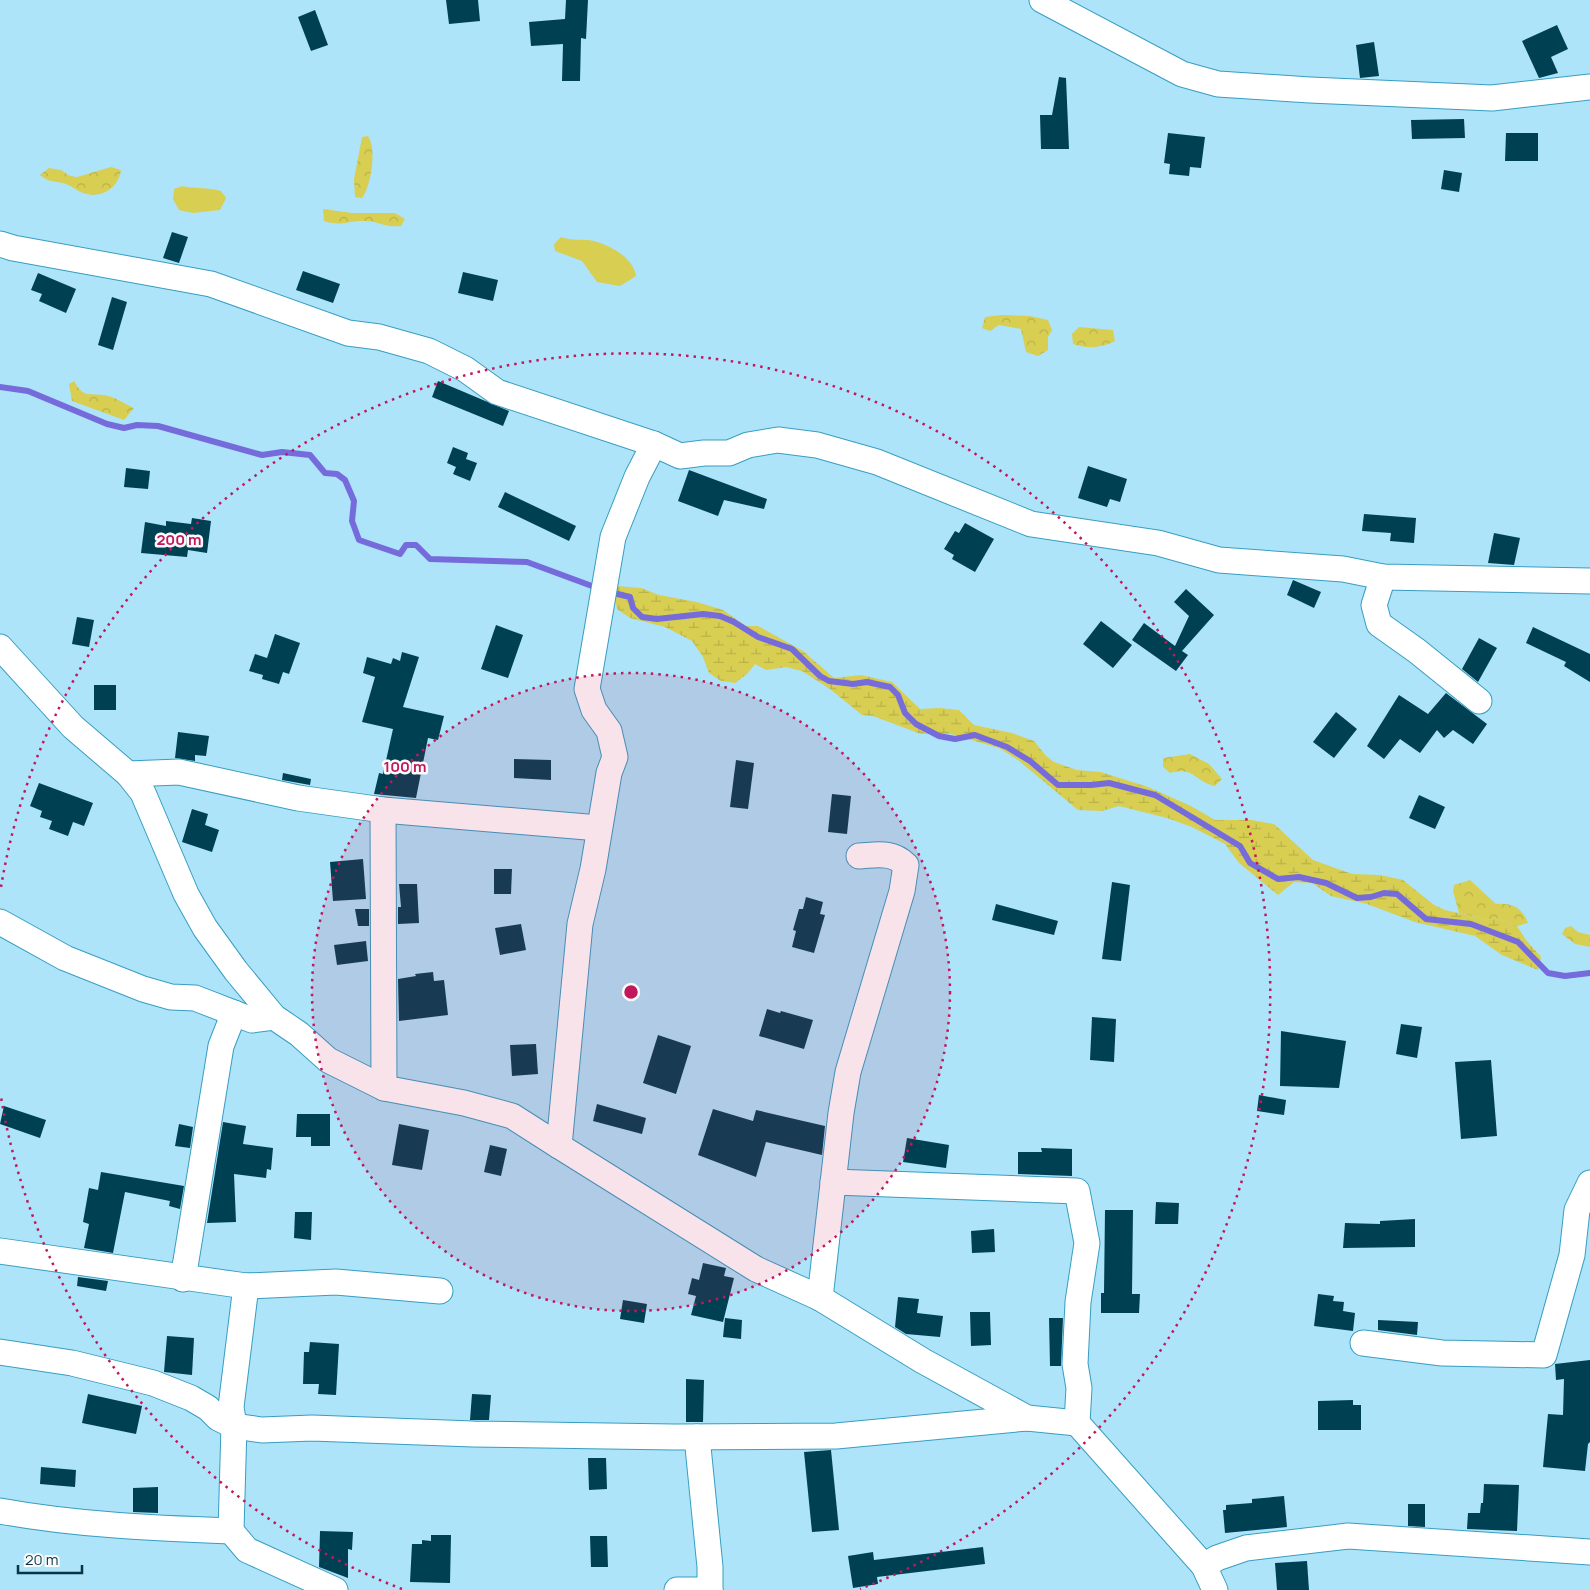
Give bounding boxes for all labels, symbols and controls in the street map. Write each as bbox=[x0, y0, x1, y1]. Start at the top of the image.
text: 200 m bbox=[156, 529, 202, 550]
text: 100 m bbox=[384, 756, 426, 777]
centre of rings bbox=[622, 983, 640, 1001]
scale bar bbox=[18, 1542, 81, 1574]
text: 20 m bbox=[25, 1549, 58, 1570]

